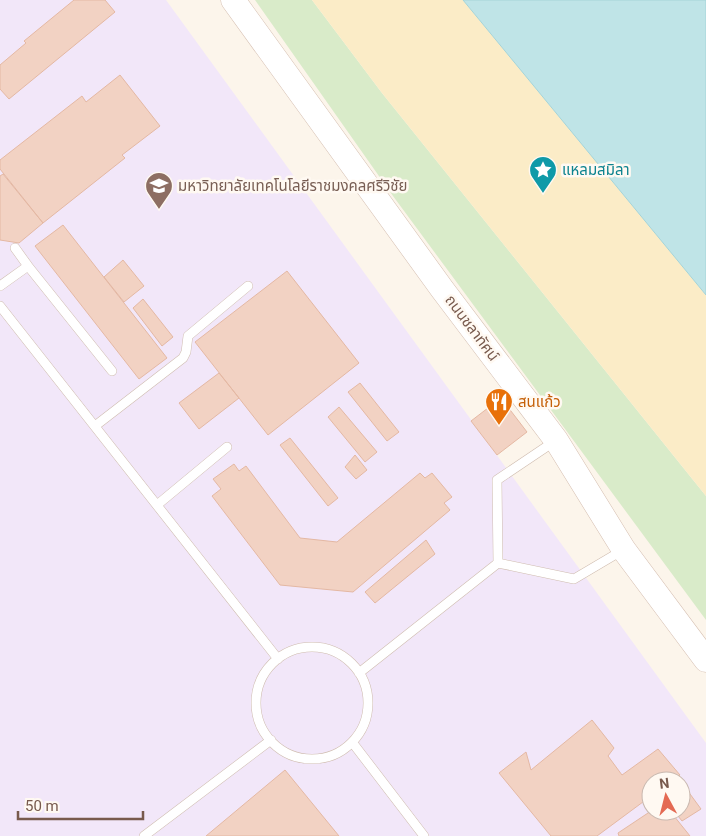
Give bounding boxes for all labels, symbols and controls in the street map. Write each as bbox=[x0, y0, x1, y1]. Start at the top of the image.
place icon: แหลมสมิลา bbox=[528, 155, 558, 194]
place label: แหลมสมิลา bbox=[562, 161, 630, 179]
school or university icon: มหาวิทยาลัยเทคโนโลยีราชมงคลศรีวิชัย bbox=[144, 171, 174, 210]
place label: มหาวิทยาลัยเทคโนโลยีราชมงคลศรีวิชัย bbox=[178, 177, 408, 195]
street label: ถนนชลาทัศน์ bbox=[441, 291, 503, 365]
restaurant icon: สนแก้ว bbox=[484, 387, 514, 426]
place label: สนแก้ว bbox=[518, 393, 561, 411]
north arrow bbox=[641, 771, 691, 821]
text: N bbox=[659, 775, 670, 792]
scale bar bbox=[18, 788, 142, 820]
text: 50 m bbox=[25, 797, 59, 815]

